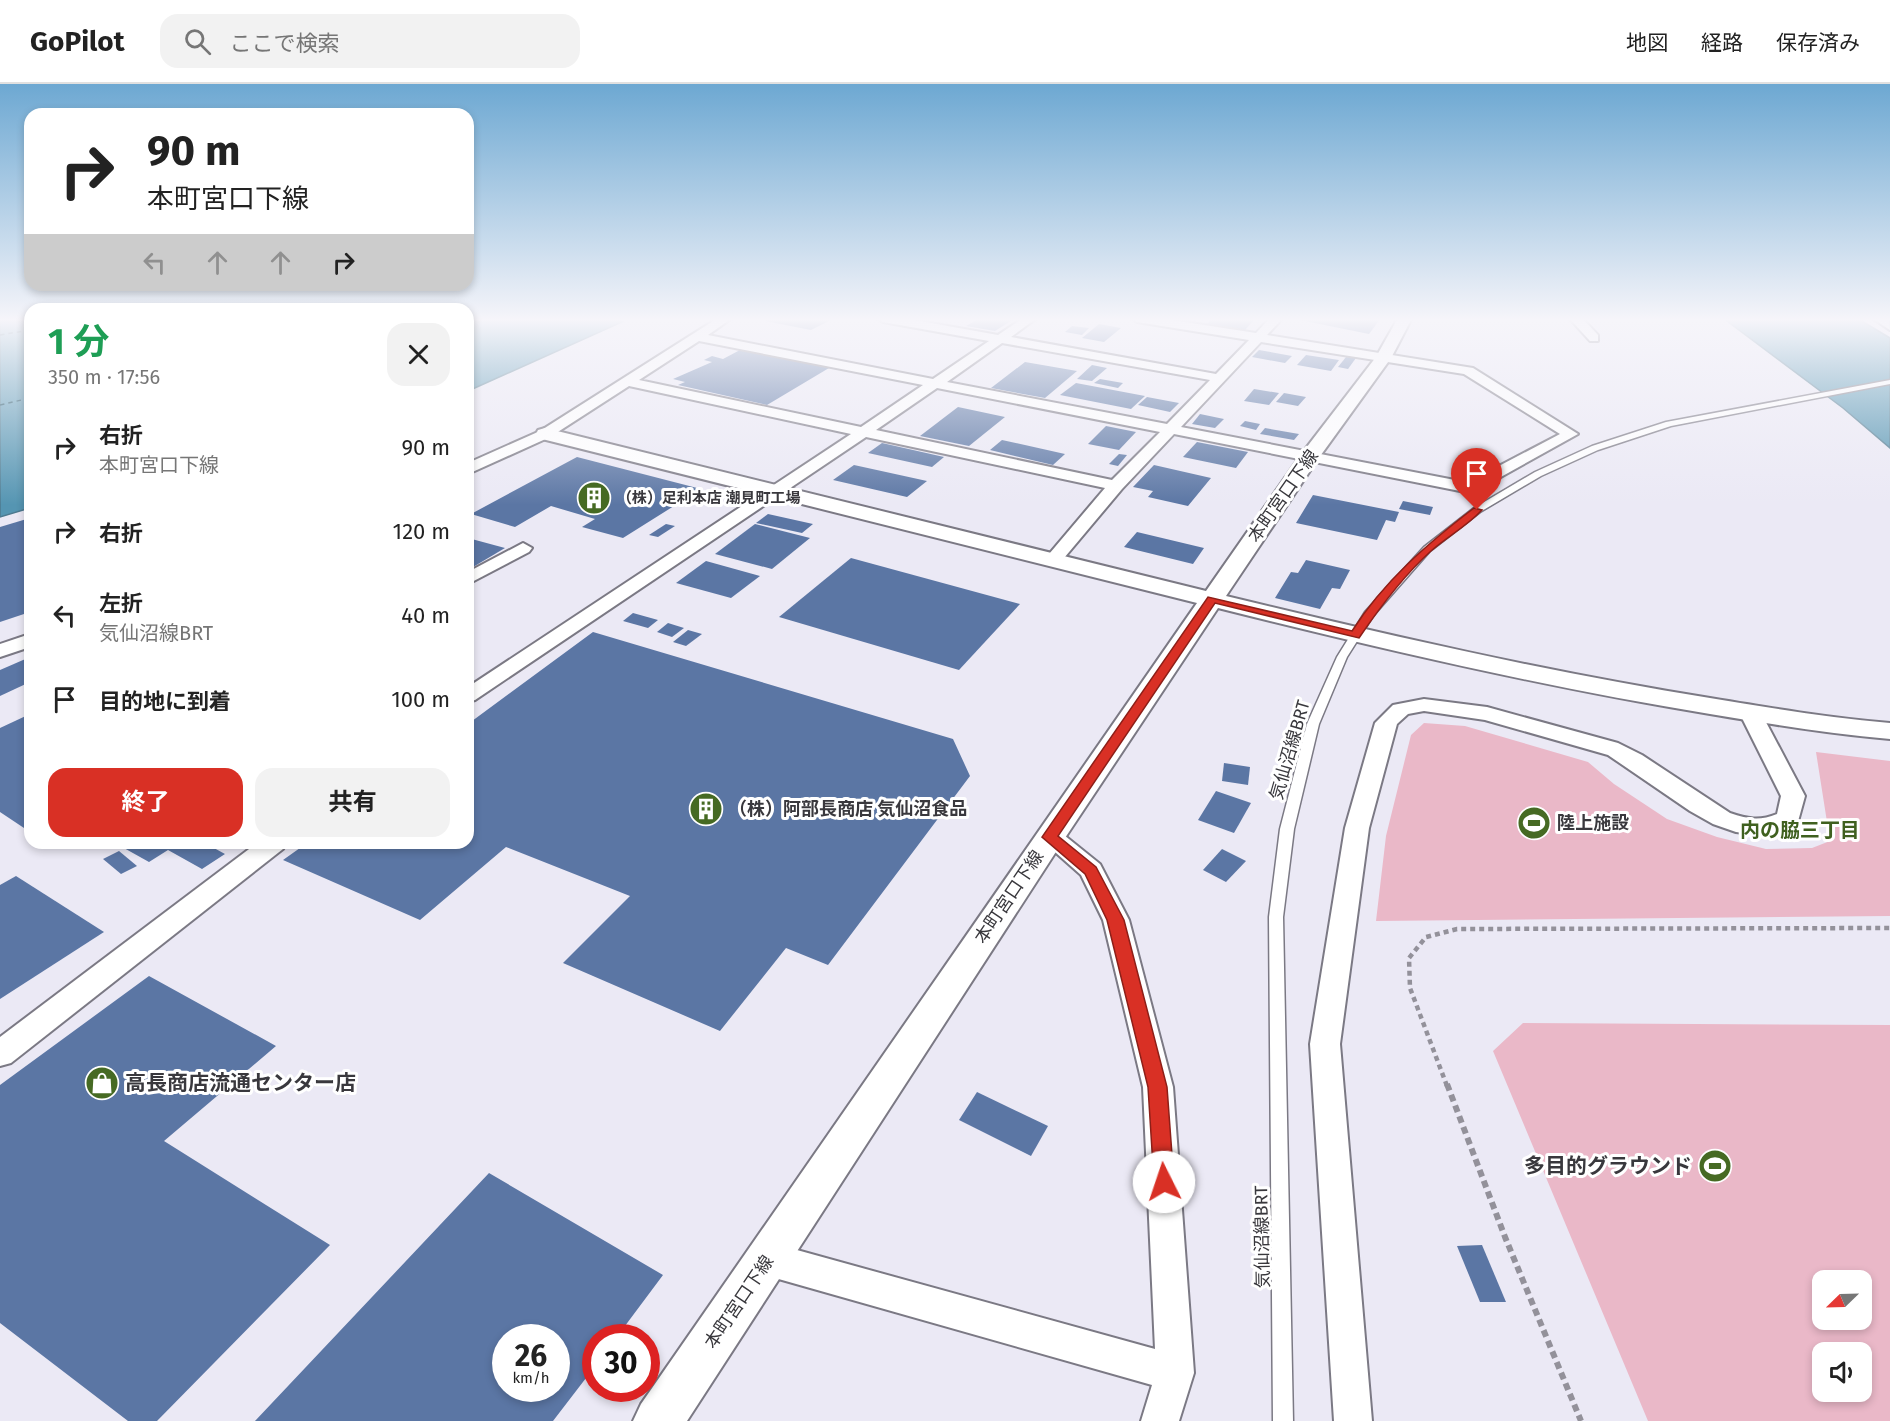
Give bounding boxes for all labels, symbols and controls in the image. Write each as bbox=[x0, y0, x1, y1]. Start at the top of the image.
search box bbox=[160, 14, 580, 68]
text: GoPilot bbox=[30, 25, 124, 58]
icon: search bbox=[181, 25, 214, 58]
text: ここで検索 bbox=[229, 30, 339, 57]
text: 地図 bbox=[1626, 30, 1668, 56]
text: 経路 bbox=[1701, 30, 1743, 56]
text: 保存済み bbox=[1776, 30, 1860, 56]
text: 90 m bbox=[147, 126, 241, 176]
icon: right bbox=[48, 132, 126, 210]
text: 本町宮口下線 bbox=[147, 183, 309, 215]
icon: left bbox=[138, 246, 171, 279]
icon: ahead bbox=[201, 246, 234, 279]
icon: ahead bbox=[264, 246, 297, 279]
icon: right bbox=[327, 246, 360, 279]
text: 1 分 bbox=[48, 320, 109, 364]
button: close bbox=[387, 323, 450, 386]
text: 350 m · 17:56 bbox=[48, 365, 160, 389]
text: 右折 bbox=[99, 422, 143, 449]
icon: right bbox=[48, 431, 81, 464]
text: 90 m bbox=[401, 434, 450, 461]
street label: 本町宮口下線 bbox=[1243, 445, 1323, 547]
pin bbox=[1451, 448, 1502, 510]
text: 本町宮口下線 bbox=[99, 453, 219, 477]
icon: arrive bbox=[1460, 457, 1493, 490]
building icon: （株）足利本店 潮見町工場 bbox=[576, 480, 612, 516]
place label: （株）足利本店 潮見町工場 bbox=[617, 489, 801, 507]
icon: right bbox=[48, 515, 81, 548]
text: 120 m bbox=[393, 518, 450, 545]
text: 右折 bbox=[99, 520, 143, 547]
text: 左折 bbox=[99, 590, 143, 617]
icon: left bbox=[48, 599, 81, 632]
text: 40 m bbox=[401, 602, 450, 629]
text: 気仙沼線BRT bbox=[99, 621, 213, 645]
icon: arrive bbox=[48, 683, 81, 716]
text: 100 m bbox=[391, 686, 450, 713]
text: 目的地に到着 bbox=[99, 688, 231, 715]
street label: 気仙沼線BRT bbox=[1265, 697, 1315, 802]
button: 終了 bbox=[48, 768, 243, 837]
button: 共有 bbox=[255, 768, 450, 837]
building icon: （株）阿部長商店 気仙沼食品 bbox=[688, 791, 724, 827]
place label: （株）阿部長商店 気仙沼食品 bbox=[729, 798, 967, 820]
sports icon: 陸上施設 bbox=[1516, 805, 1552, 841]
place label: 陸上施設 bbox=[1557, 812, 1629, 834]
district label: 内の脇三丁目 bbox=[1740, 818, 1860, 842]
street label: 本町宮口下線 bbox=[970, 846, 1048, 948]
shop icon: 高長商店流通センター店 bbox=[84, 1065, 120, 1101]
place label: 高長商店流通センター店 bbox=[125, 1070, 356, 1096]
sports icon: 多目的グラウンド bbox=[1697, 1148, 1733, 1184]
position arrow bbox=[1132, 1150, 1196, 1214]
place label: 多目的グラウンド bbox=[1524, 1153, 1692, 1179]
street label: 気仙沼線BRT bbox=[1250, 1185, 1274, 1289]
street label: 本町宮口下線 bbox=[700, 1251, 778, 1353]
north arrow bbox=[1812, 1270, 1872, 1330]
map controls bbox=[1812, 1270, 1872, 1402]
speed limit sign: 30 bbox=[582, 1324, 660, 1402]
text: 26 bbox=[515, 1338, 547, 1374]
button: sound bbox=[1812, 1342, 1872, 1402]
text: km/h bbox=[512, 1369, 550, 1387]

